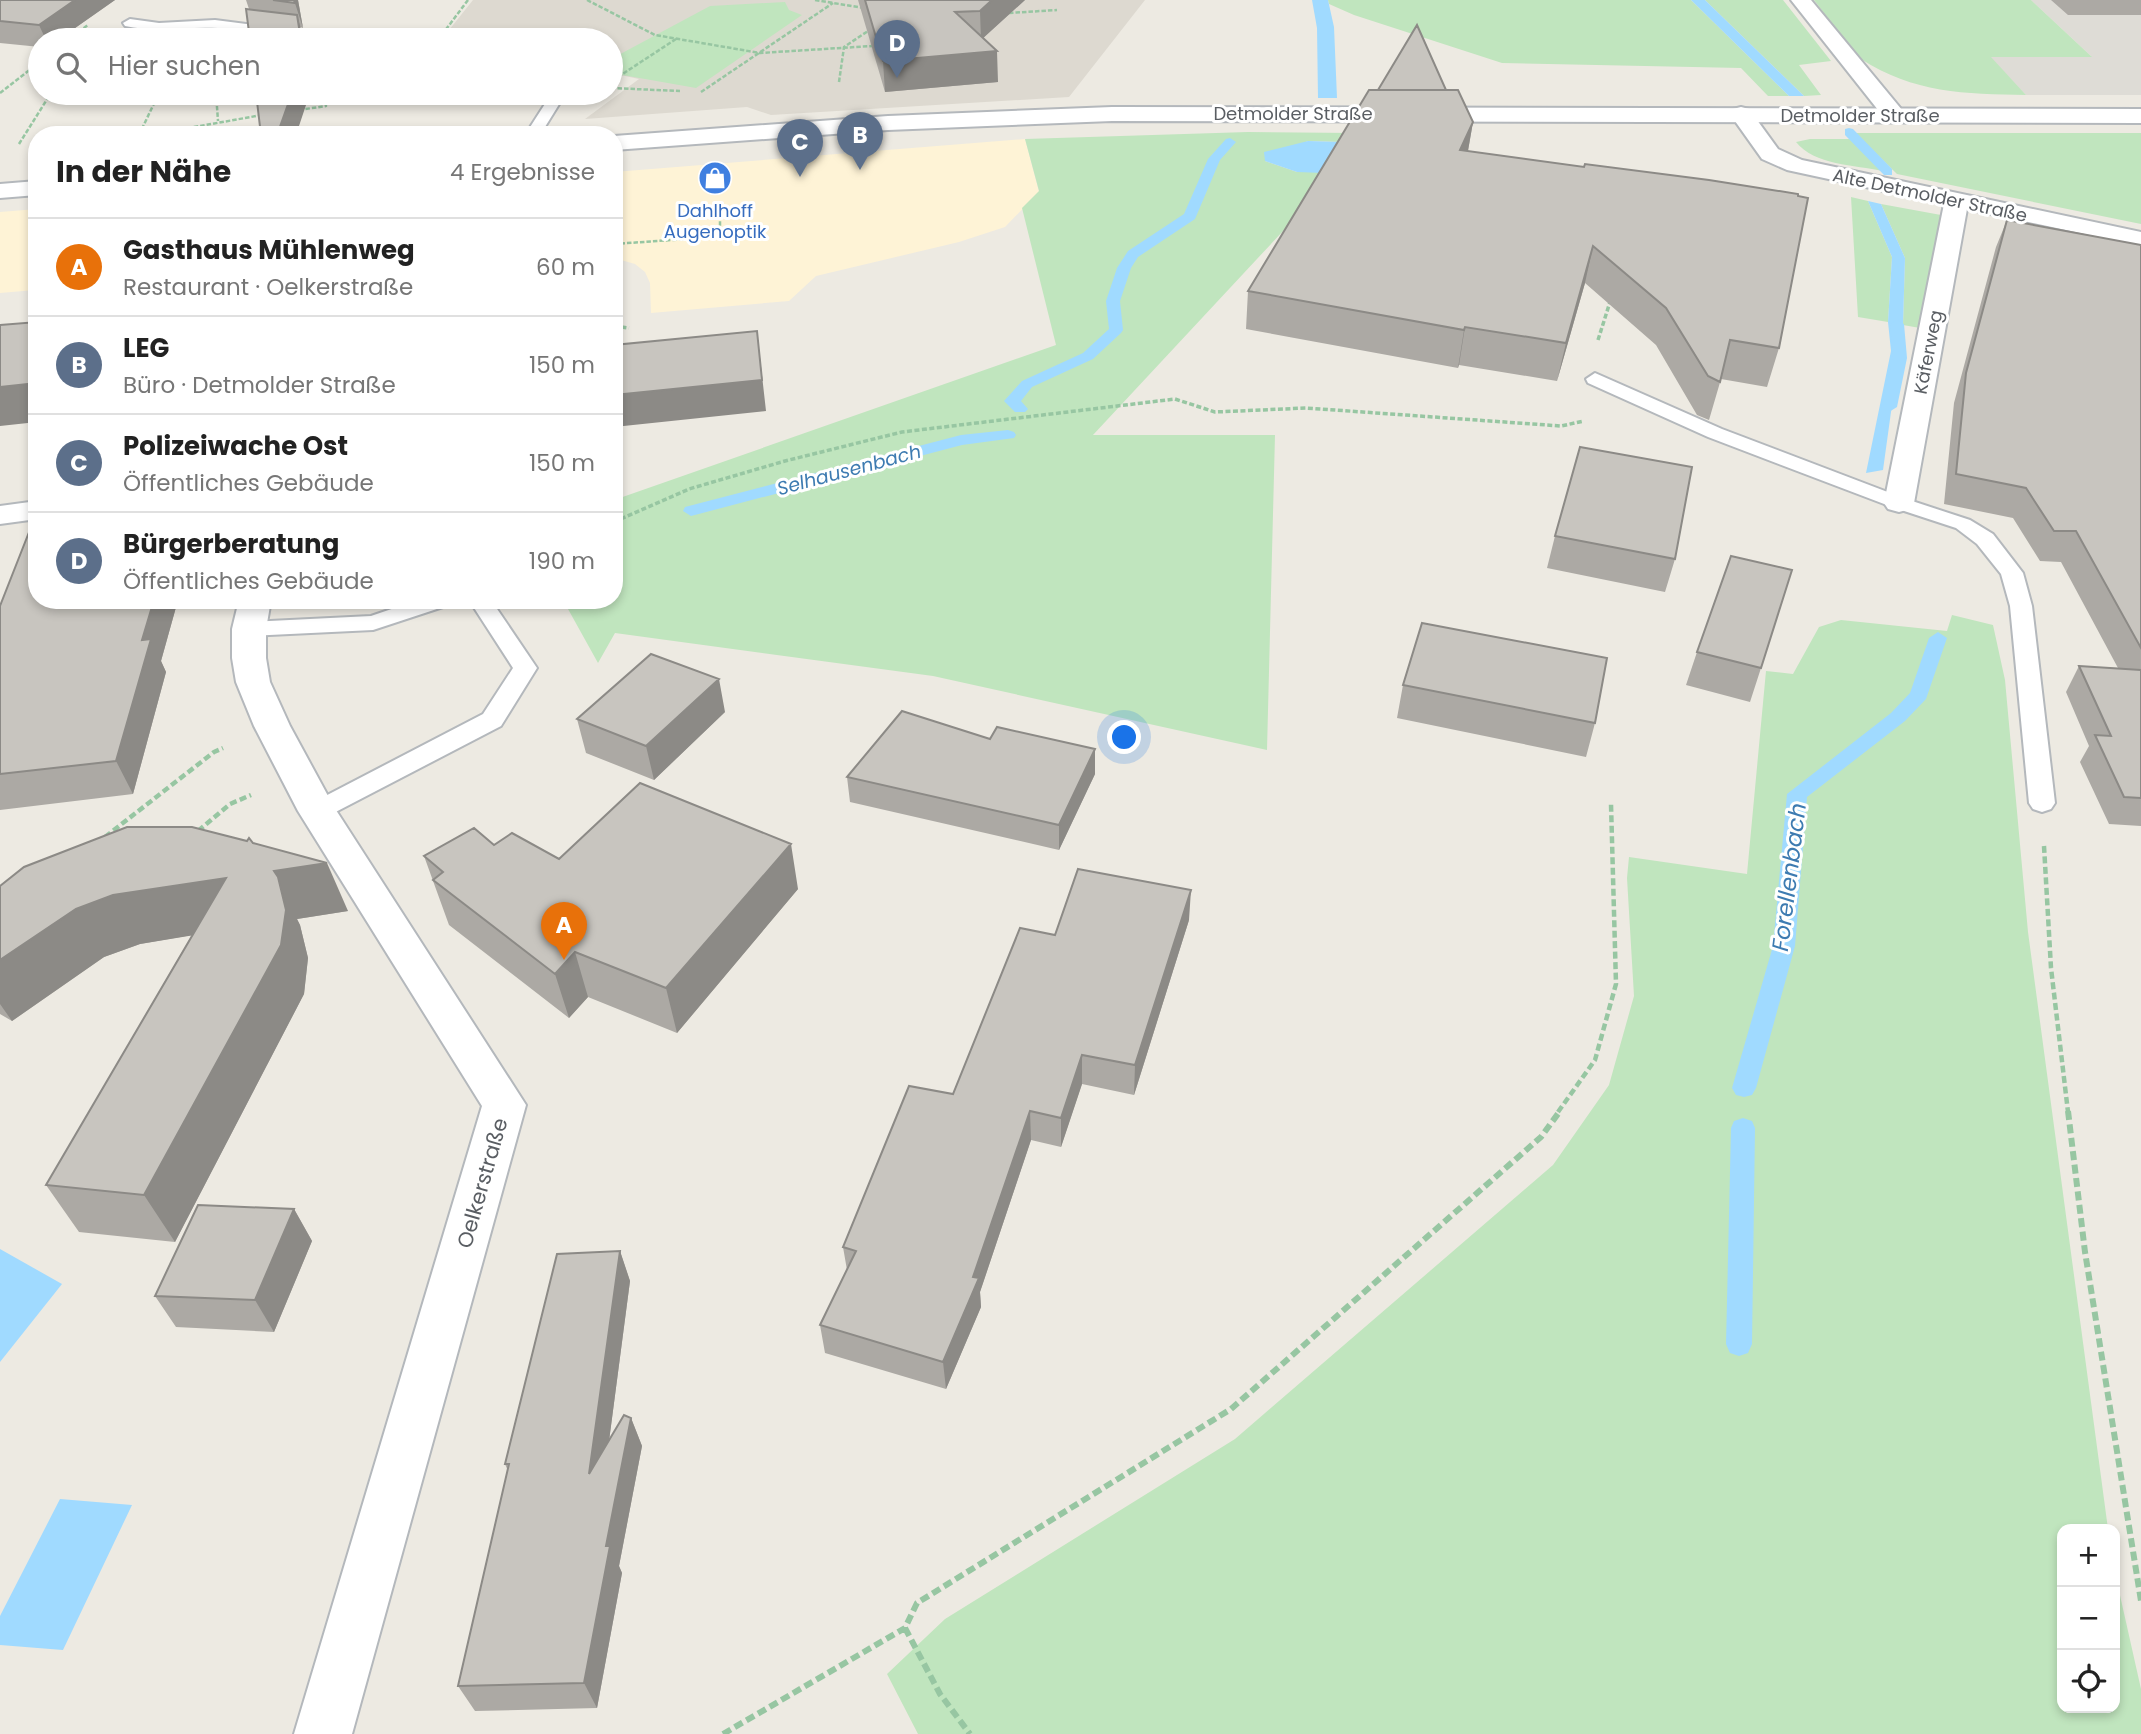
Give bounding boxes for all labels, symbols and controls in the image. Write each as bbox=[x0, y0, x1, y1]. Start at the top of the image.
pin: D bbox=[874, 20, 920, 78]
search box bbox=[28, 28, 623, 105]
icon: search bbox=[52, 48, 90, 86]
text: Hier suchen bbox=[108, 48, 261, 84]
street label: Detmolder Straße bbox=[1213, 101, 1373, 126]
street label: Detmolder Straße bbox=[1780, 103, 1940, 128]
pin: B bbox=[837, 112, 883, 170]
pin: C bbox=[777, 119, 823, 177]
text: In der Nähe bbox=[56, 150, 231, 193]
text: 4 Ergebnisse bbox=[450, 156, 595, 188]
shop icon: Dahlhoff Augenoptik bbox=[696, 159, 734, 197]
street label: Alte Detmolder Straße bbox=[1830, 162, 2030, 228]
place label: Dahlhoff Augenoptik bbox=[664, 198, 767, 244]
text: Gasthaus Mühlenweg bbox=[123, 232, 415, 268]
text: A bbox=[71, 251, 87, 283]
text: 60 m bbox=[536, 251, 595, 283]
text: Restaurant · Oelkerstraße bbox=[123, 271, 413, 303]
street label: Käferweg bbox=[1908, 308, 1948, 396]
text: LEG bbox=[123, 330, 169, 366]
text: B bbox=[71, 349, 87, 381]
text: 150 m bbox=[529, 349, 595, 381]
text: Büro · Detmolder Straße bbox=[123, 369, 396, 401]
text: Polizeiwache Ost bbox=[123, 428, 348, 464]
water label: Selhausenbach bbox=[774, 438, 924, 502]
text: C bbox=[70, 447, 88, 479]
text: 150 m bbox=[529, 447, 595, 479]
text: Öffentliches Gebäude bbox=[123, 467, 374, 499]
text: Bürgerberatung bbox=[123, 526, 339, 562]
text: D bbox=[71, 545, 87, 577]
text: 190 m bbox=[529, 545, 595, 577]
text: Öffentliches Gebäude bbox=[123, 565, 374, 597]
your location bbox=[1107, 720, 1141, 754]
water label: Forellenbach bbox=[1764, 801, 1814, 953]
pin: A bbox=[541, 902, 587, 960]
street label: Oelkerstraße bbox=[450, 1114, 514, 1252]
map controls bbox=[2057, 1524, 2120, 1713]
button: + bbox=[2057, 1524, 2120, 1587]
button: − bbox=[2057, 1587, 2120, 1650]
button: locate bbox=[2057, 1650, 2120, 1713]

